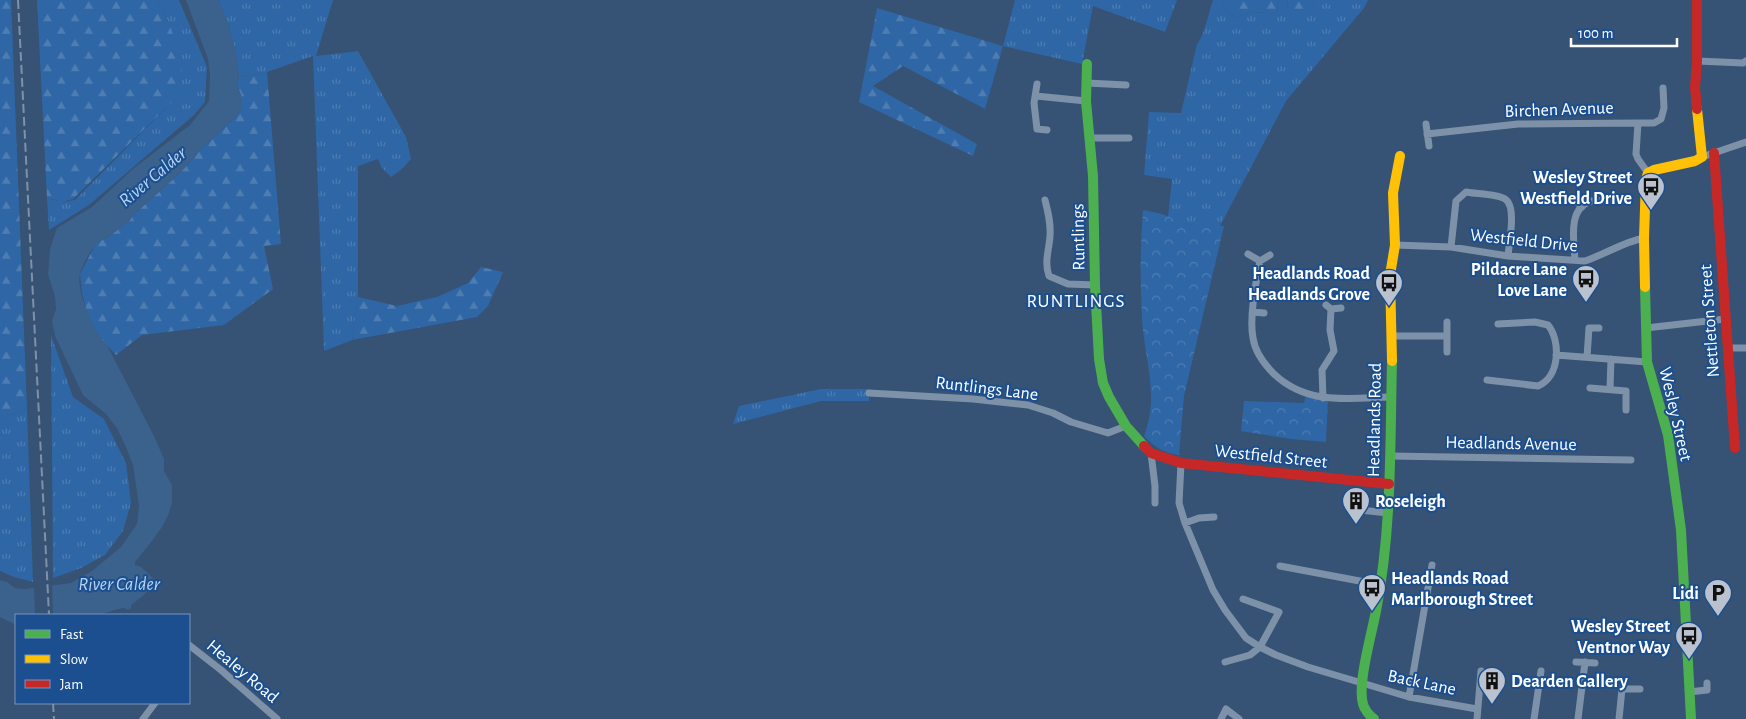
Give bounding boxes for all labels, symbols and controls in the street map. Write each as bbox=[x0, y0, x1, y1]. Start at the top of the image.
scale bar bbox=[1571, 15, 1677, 47]
text: 100 m bbox=[1578, 26, 1613, 41]
street label: Birchen Avenue bbox=[1504, 99, 1614, 121]
water label: River Calder bbox=[116, 143, 191, 211]
place label: Wesley Street Westfield Drive bbox=[1520, 169, 1632, 208]
bus stop icon: Wesley Street Westfield Drive bbox=[1636, 172, 1666, 211]
street label: Runtlings bbox=[1069, 203, 1089, 271]
street label: Westfield Drive bbox=[1469, 226, 1579, 256]
place label: Pildacre Lane Love Lane bbox=[1471, 261, 1567, 300]
bus stop icon: Pildacre Lane Love Lane bbox=[1571, 264, 1601, 303]
street label: Nettleton Street bbox=[1697, 264, 1723, 378]
place label: Headlands Road Headlands Grove bbox=[1248, 265, 1371, 304]
bus stop icon: Headlands Road Headlands Grove bbox=[1374, 268, 1404, 307]
district label: RUNTLINGS bbox=[1026, 292, 1126, 311]
street label: Headlands Road bbox=[1365, 363, 1385, 477]
street label: Wesley Street bbox=[1655, 365, 1695, 463]
street label: Runtlings Lane bbox=[934, 374, 1039, 404]
street label: Headlands Avenue bbox=[1445, 434, 1577, 454]
street label: Westfield Street bbox=[1214, 442, 1328, 472]
building icon: Roseleigh bbox=[1341, 486, 1371, 525]
place label: Roseleigh bbox=[1375, 493, 1446, 511]
place label: Headlands Road Marlborough Street bbox=[1391, 570, 1533, 609]
bus stop icon: Headlands Road Marlborough Street bbox=[1357, 573, 1387, 612]
water label: River Calder bbox=[78, 575, 161, 594]
parking icon: Lidi bbox=[1703, 578, 1733, 617]
place label: Lidi bbox=[1672, 585, 1699, 603]
legend bbox=[15, 614, 190, 704]
place label: Wesley Street Ventnor Way bbox=[1571, 618, 1671, 657]
bus stop icon: Wesley Street Ventnor Way bbox=[1674, 621, 1704, 660]
text: Fast bbox=[60, 627, 84, 642]
street label: Healey Road bbox=[203, 637, 282, 707]
text: Slow bbox=[60, 652, 88, 667]
building icon: Dearden Gallery bbox=[1477, 666, 1507, 705]
street label: Back Lane bbox=[1386, 667, 1458, 699]
place label: Dearden Gallery bbox=[1511, 673, 1629, 691]
text: Jam bbox=[60, 677, 83, 692]

